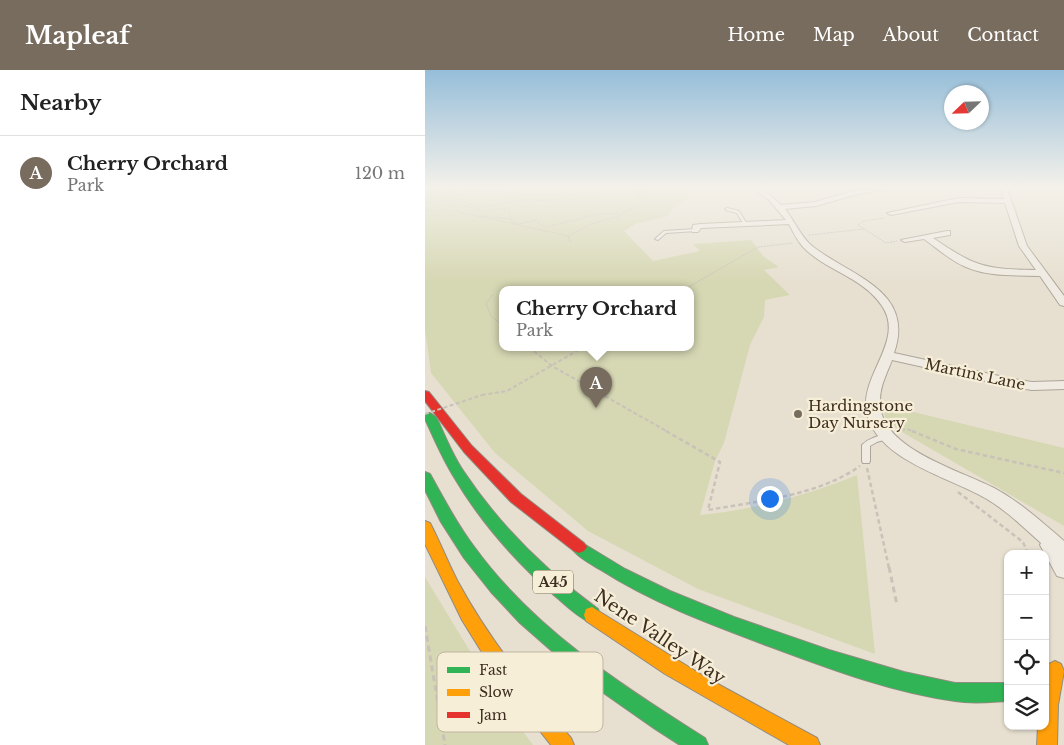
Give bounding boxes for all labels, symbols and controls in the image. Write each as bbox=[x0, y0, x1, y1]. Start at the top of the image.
text: Mapleaf bbox=[25, 21, 130, 50]
text: Home bbox=[727, 24, 785, 46]
text: Map bbox=[813, 24, 855, 46]
text: About bbox=[883, 24, 939, 46]
text: Contact bbox=[967, 24, 1039, 46]
north arrow bbox=[944, 85, 989, 130]
text: Nearby bbox=[20, 90, 101, 116]
text: Cherry Orchard bbox=[67, 152, 228, 175]
text: A bbox=[30, 163, 42, 183]
text: 120 m bbox=[355, 163, 405, 183]
text: Park bbox=[67, 175, 104, 195]
popup bbox=[499, 286, 694, 351]
text: Cherry Orchard bbox=[516, 297, 677, 320]
text: Park bbox=[516, 320, 553, 340]
street label: Martins Lane bbox=[923, 354, 1027, 394]
pin: A bbox=[580, 367, 612, 408]
place label: Hardingstone Day Nursery bbox=[808, 396, 913, 432]
marker: Hardingstone Day Nursery bbox=[792, 408, 804, 420]
your location bbox=[757, 486, 783, 512]
map controls bbox=[1004, 550, 1049, 730]
button: + bbox=[1004, 550, 1049, 595]
road number: A45 bbox=[533, 571, 573, 594]
street label: Nene Valley Way bbox=[590, 585, 730, 689]
button: − bbox=[1004, 595, 1049, 640]
button: locate bbox=[1004, 640, 1049, 685]
legend bbox=[437, 652, 603, 732]
text: Fast bbox=[479, 661, 508, 679]
text: Slow bbox=[479, 683, 513, 701]
button: layers bbox=[1004, 685, 1049, 730]
text: Jam bbox=[477, 706, 507, 724]

